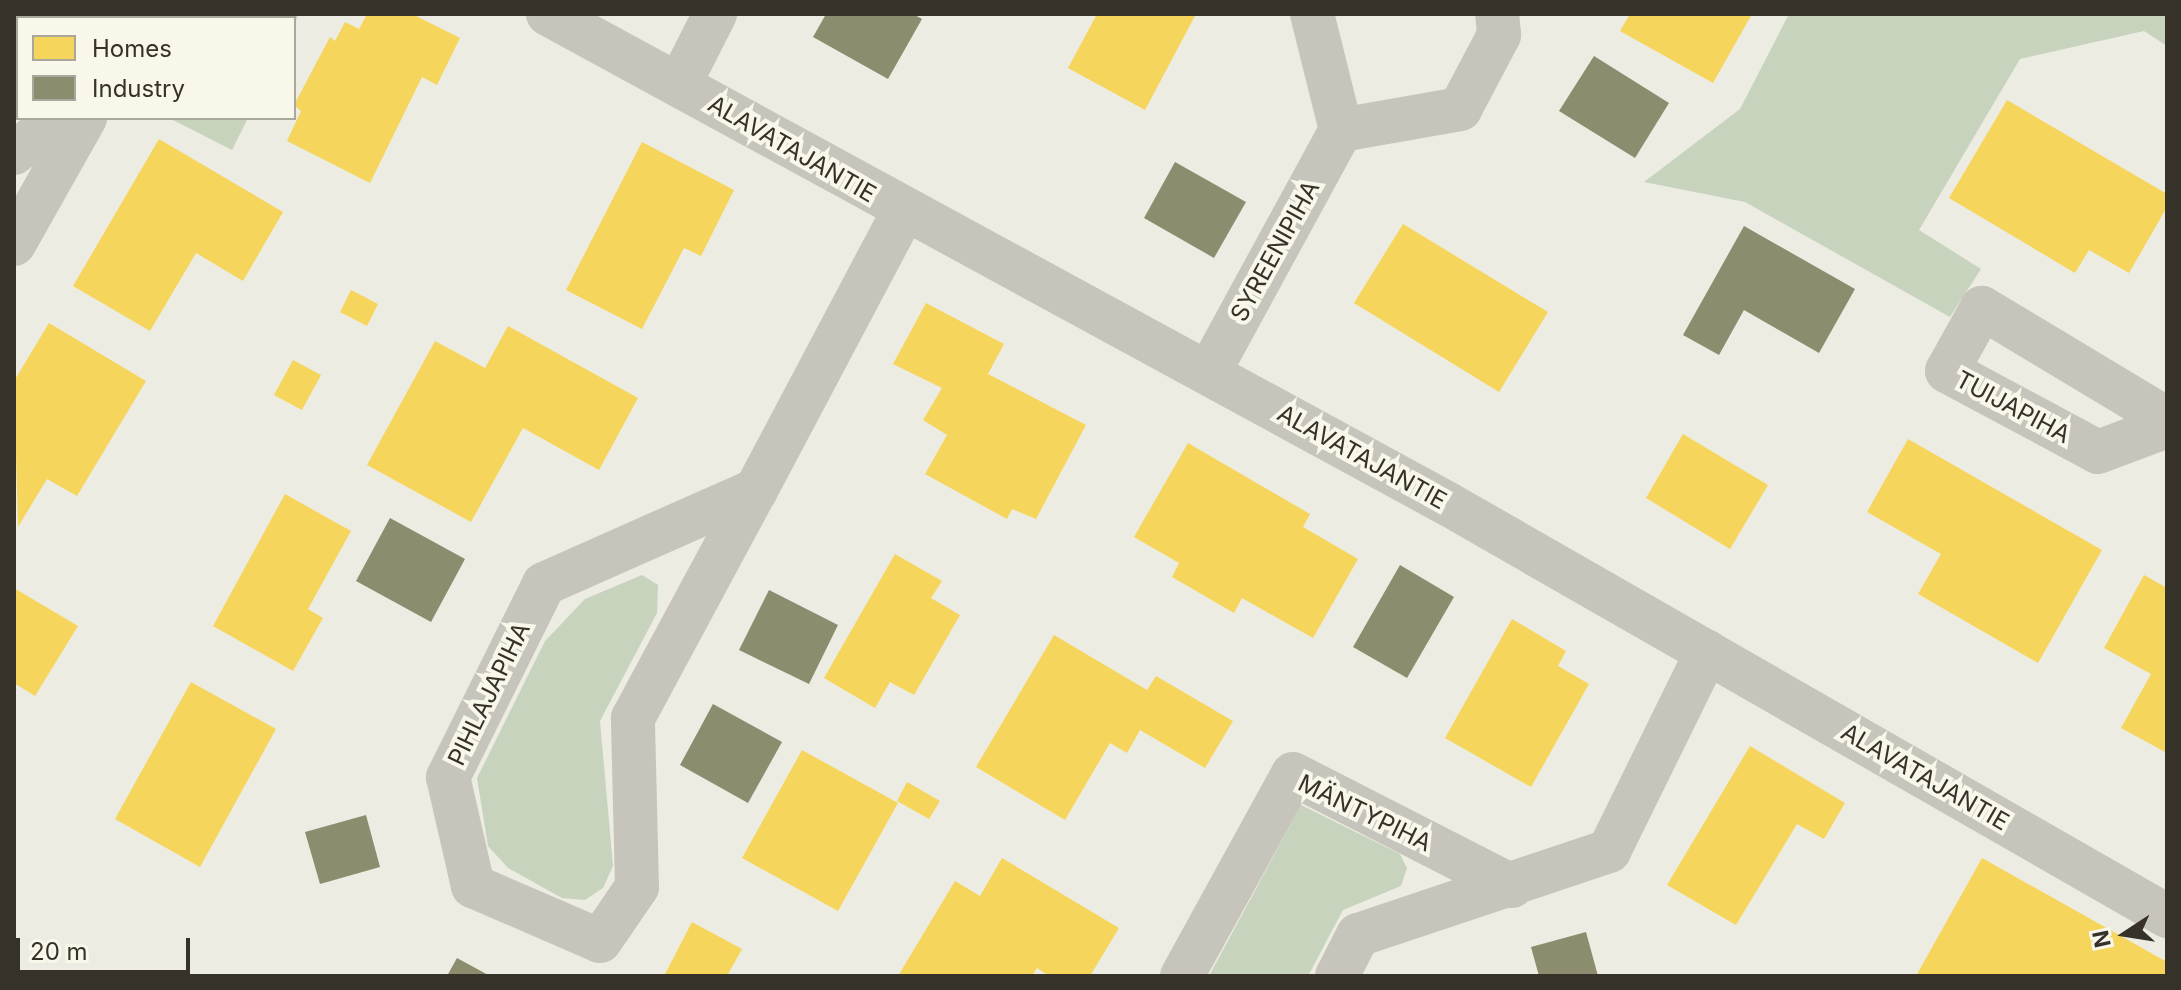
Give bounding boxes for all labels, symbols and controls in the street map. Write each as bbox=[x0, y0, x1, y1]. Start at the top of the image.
legend bbox=[16, 16, 296, 120]
text: Homes bbox=[92, 34, 172, 63]
text: Industry bbox=[92, 74, 185, 103]
street label: ALAVATAJANTIE bbox=[703, 89, 881, 209]
street label: SYREENIPIHA bbox=[1224, 176, 1326, 326]
street label: TUIJAPIHA bbox=[1951, 365, 2075, 449]
street label: ALAVATAJANTIE bbox=[1272, 399, 1452, 515]
street label: PIHLAJAPIHA bbox=[442, 618, 536, 770]
street label: ALAVATAJANTIE bbox=[1836, 717, 2014, 837]
street label: MÄNTYPIHA bbox=[1294, 768, 1436, 858]
north arrow bbox=[2085, 894, 2165, 974]
scale bar bbox=[20, 922, 194, 972]
text: N bbox=[2087, 928, 2116, 950]
text: 20 m bbox=[30, 937, 88, 966]

